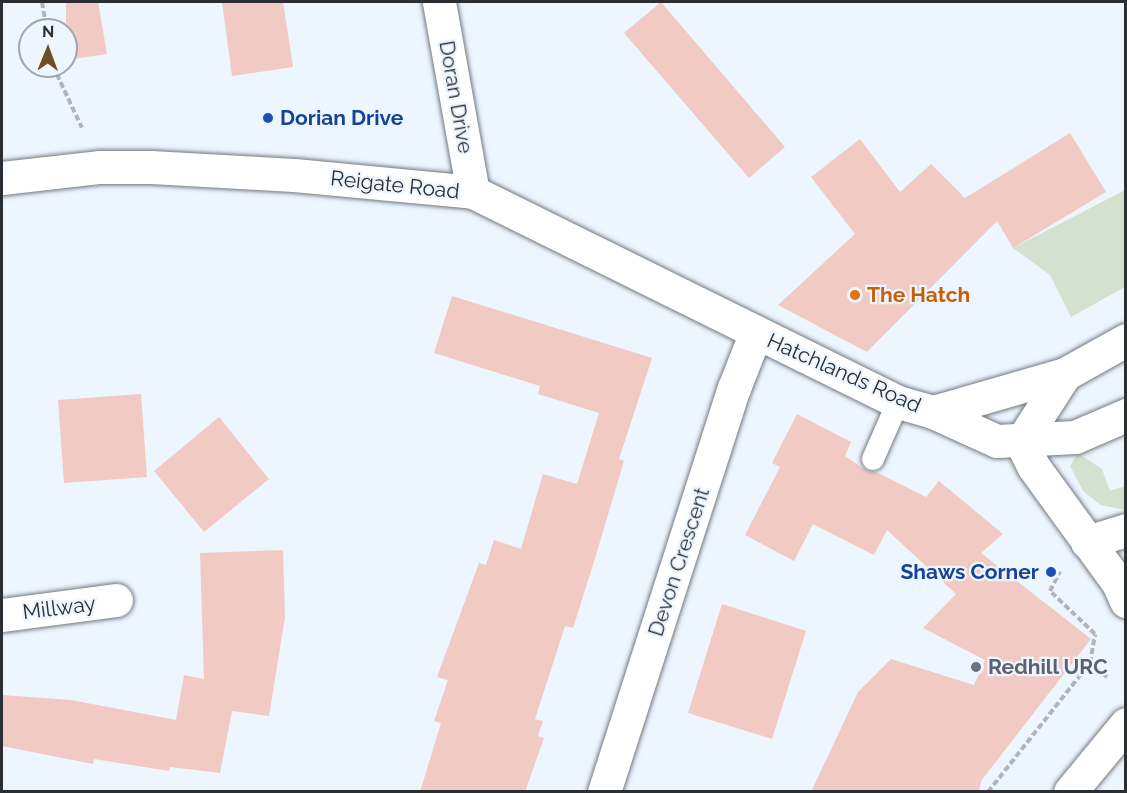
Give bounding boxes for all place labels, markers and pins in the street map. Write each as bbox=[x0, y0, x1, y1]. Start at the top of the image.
place label: Dorian Drive bbox=[280, 105, 403, 131]
marker: Dorian Drive bbox=[261, 111, 275, 125]
place label: The Hatch bbox=[867, 282, 970, 308]
marker: The Hatch bbox=[848, 288, 862, 302]
place label: Shaws Corner bbox=[900, 559, 1039, 585]
marker: Shaws Corner bbox=[1044, 565, 1058, 579]
place label: Redhill URC bbox=[988, 654, 1108, 680]
marker: Redhill URC bbox=[969, 660, 983, 674]

